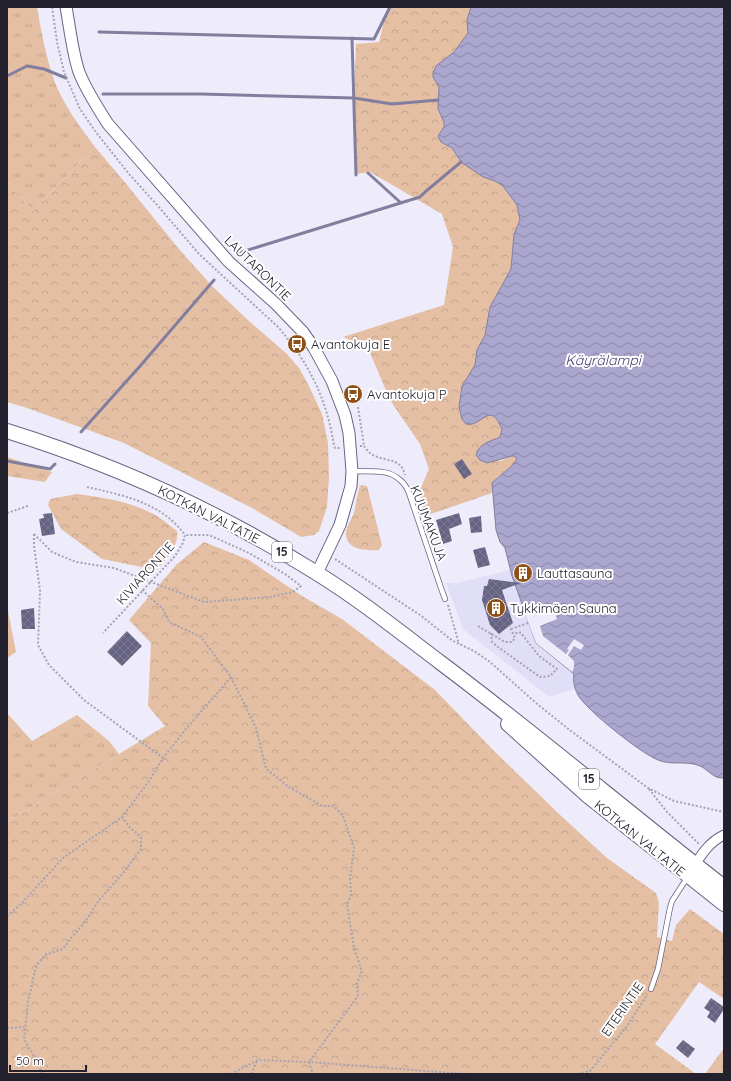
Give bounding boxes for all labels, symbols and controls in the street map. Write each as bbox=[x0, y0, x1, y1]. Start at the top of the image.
street label: LAUTARONTIE bbox=[221, 232, 295, 304]
bus stop icon: Avantokuja E bbox=[286, 333, 308, 355]
place label: Avantokuja E bbox=[311, 336, 390, 352]
water label: Käyrälampi bbox=[565, 351, 643, 369]
bus stop icon: Avantokuja P bbox=[342, 383, 364, 405]
place label: Avantokuja P bbox=[367, 386, 447, 402]
street label: KOTKAN VALTATIE bbox=[155, 481, 263, 547]
street label: KUUMAKUJA bbox=[407, 483, 451, 564]
street label: KIVIARONTIE bbox=[113, 538, 177, 608]
road number: 15 bbox=[272, 542, 292, 562]
building icon: Lauttasauna bbox=[512, 562, 534, 584]
place label: Lauttasauna bbox=[537, 565, 613, 581]
building icon: Tykkimäen Sauna bbox=[485, 597, 507, 619]
place label: Tykkimäen Sauna bbox=[510, 600, 617, 616]
road number: 15 bbox=[579, 769, 599, 789]
street label: KOTKAN VALTATIE bbox=[591, 796, 689, 880]
street label: ETERINTIE bbox=[598, 979, 646, 1039]
scale bar bbox=[10, 1047, 86, 1073]
text: 50 m bbox=[16, 1053, 44, 1068]

